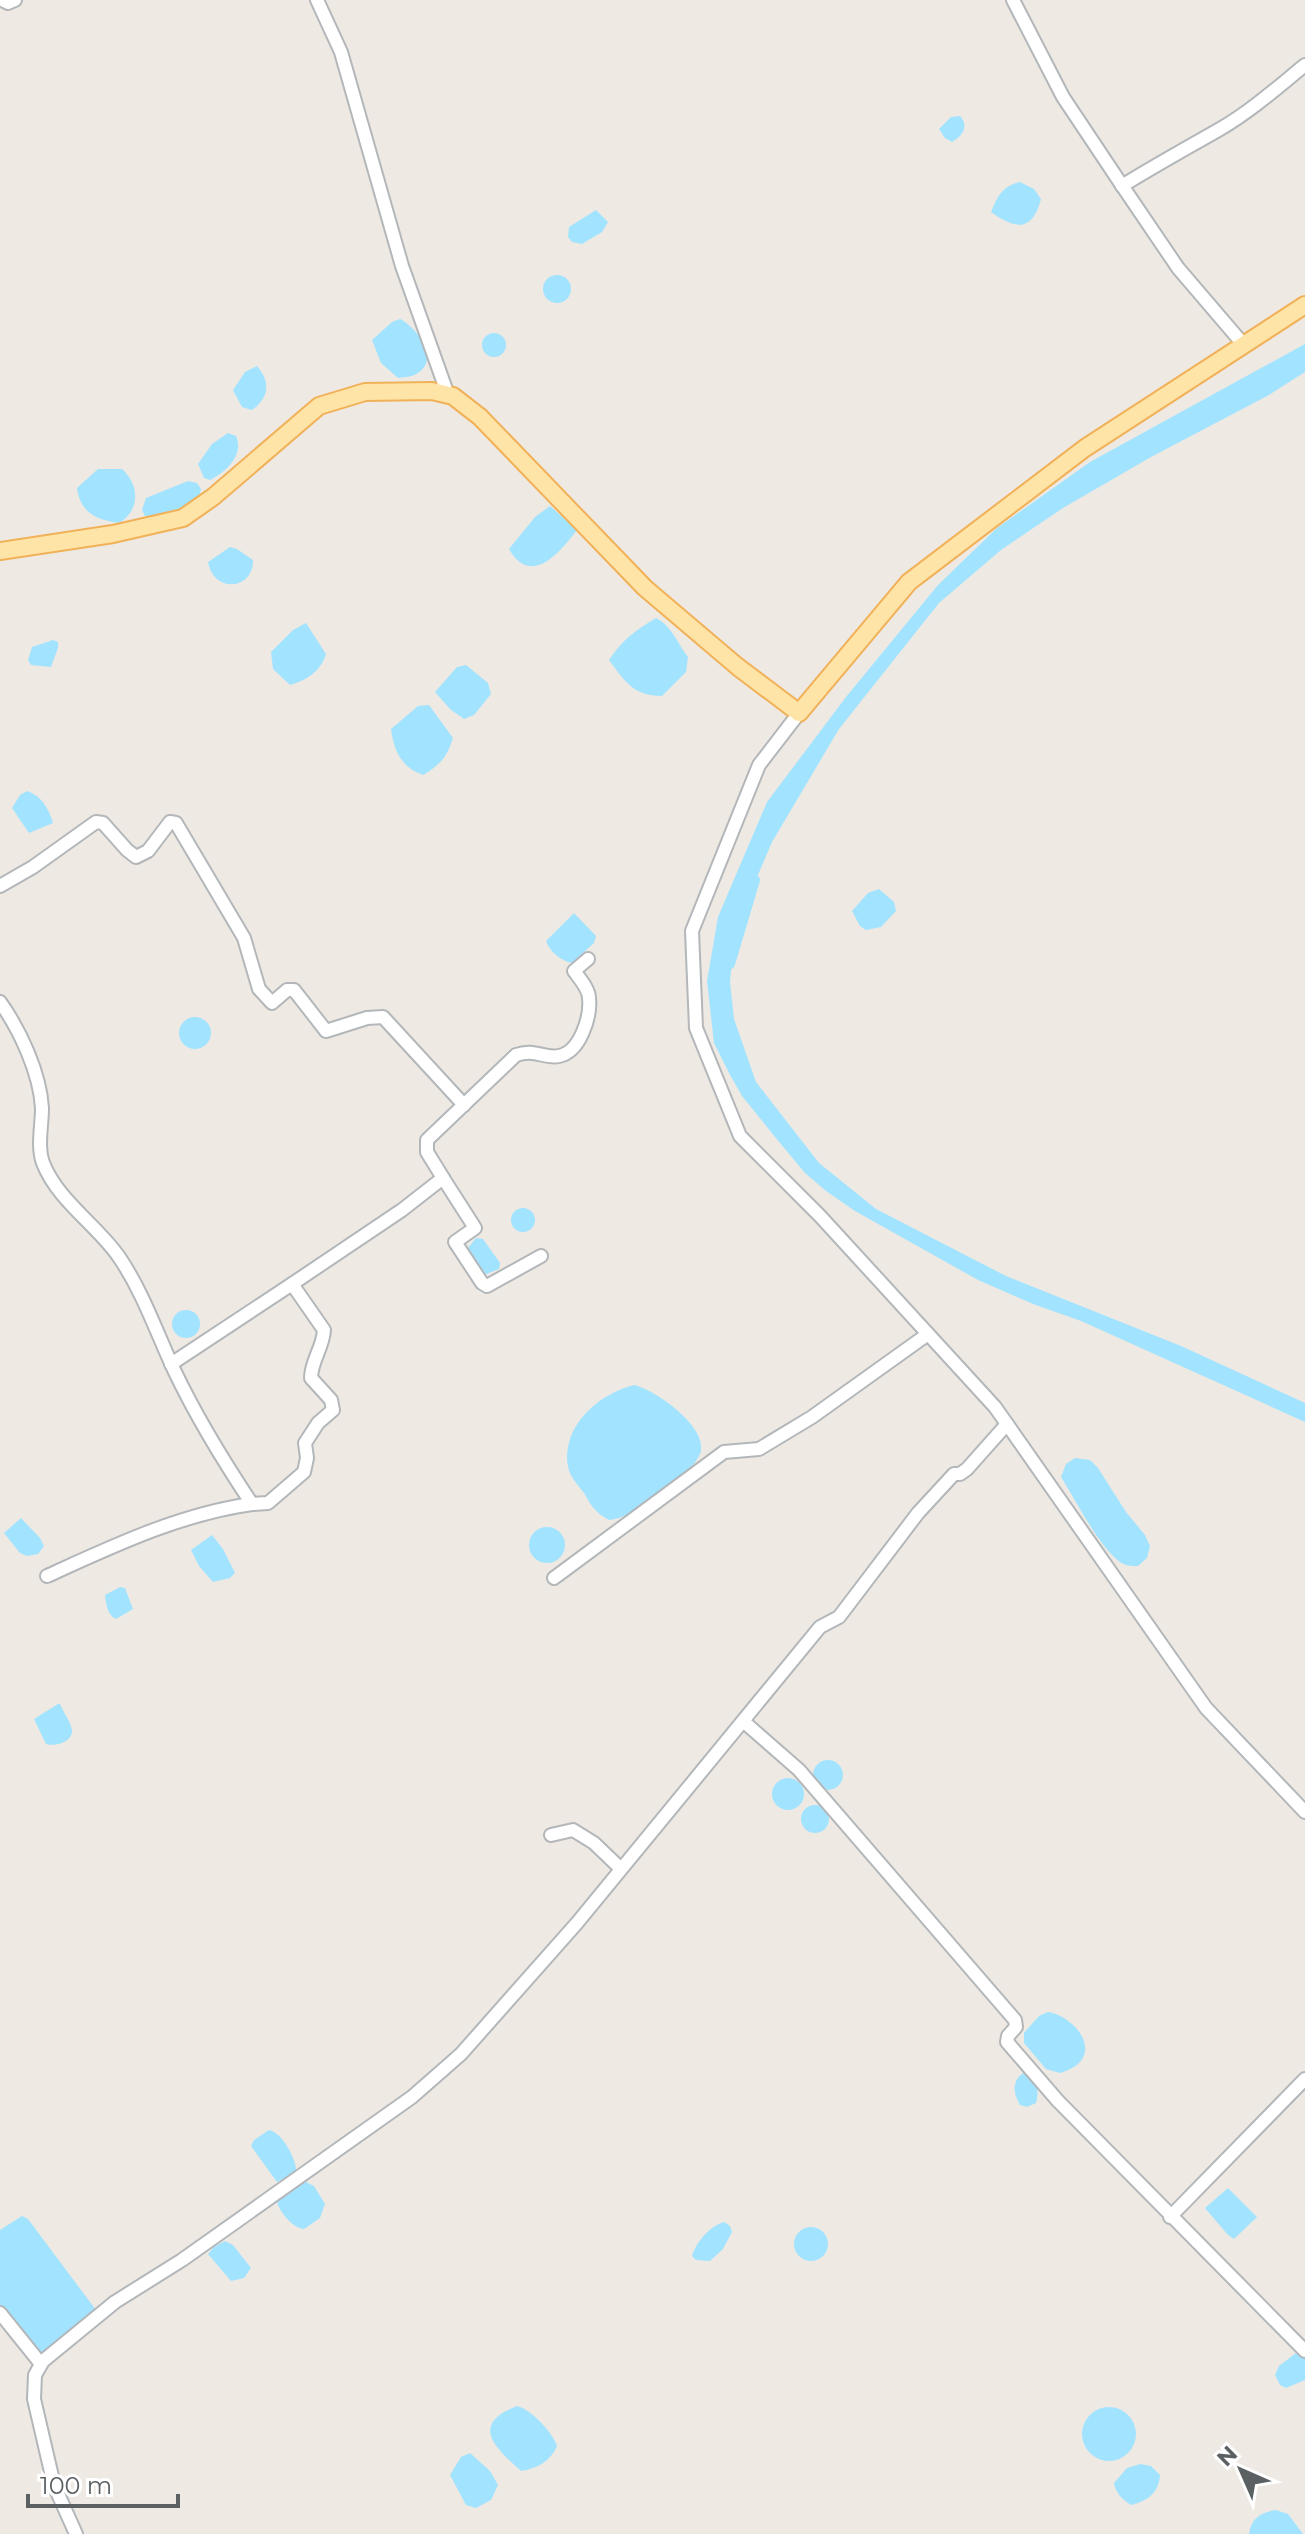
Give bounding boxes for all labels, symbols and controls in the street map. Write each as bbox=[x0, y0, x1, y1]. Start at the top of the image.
north arrow bbox=[1201, 2430, 1281, 2510]
text: N bbox=[1211, 2440, 1243, 2472]
scale bar bbox=[28, 2458, 178, 2508]
text: 100 m bbox=[40, 2471, 112, 2500]

